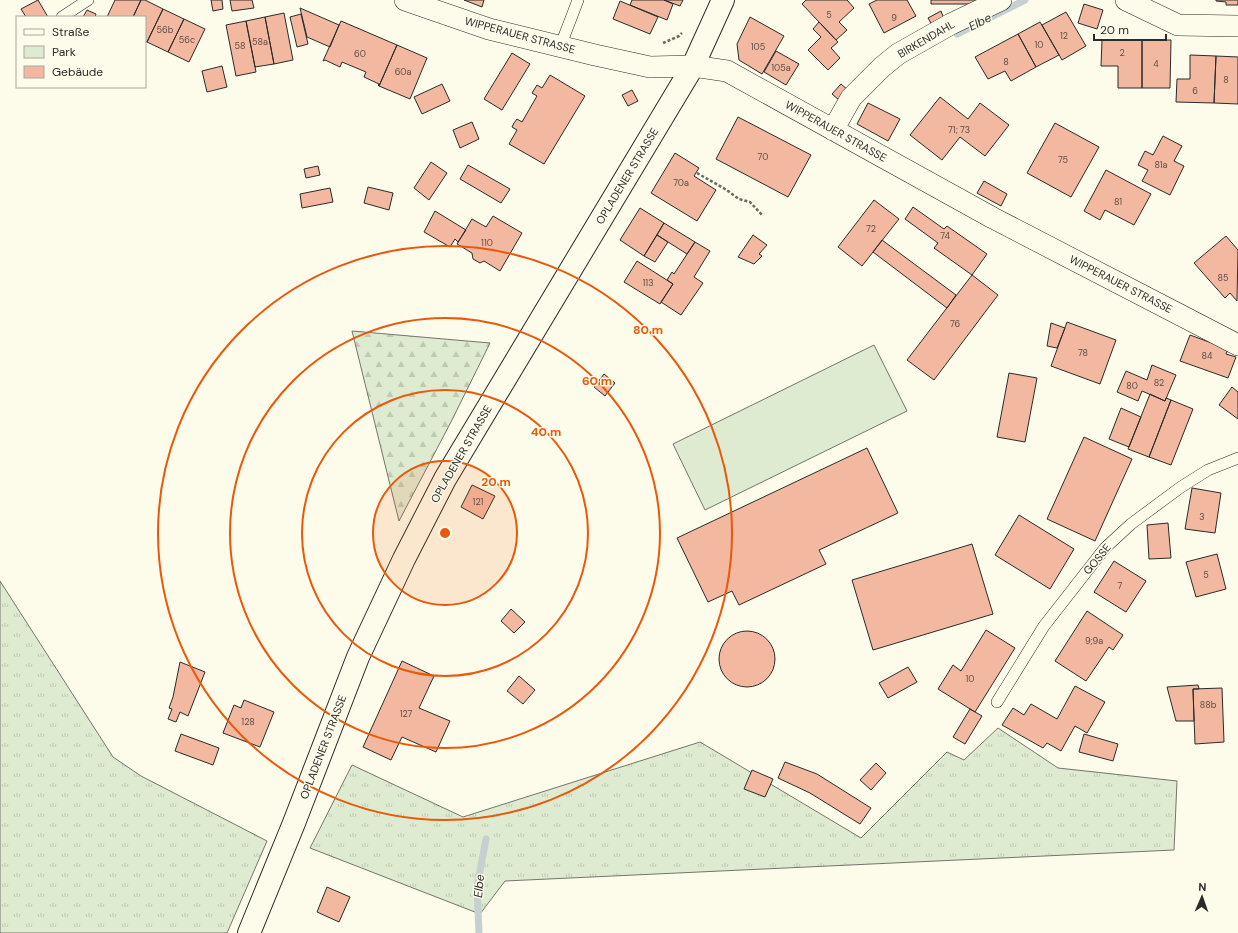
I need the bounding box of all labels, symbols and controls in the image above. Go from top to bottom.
house number: 5 [826,9,832,21]
water label: Elbe [966,9,994,34]
house number: 9 [891,12,897,24]
street label: WIPPERAUER STRASSE [463,14,577,56]
legend [16,16,146,88]
scale bar [1094,16,1166,42]
street label: BIRKENDAHL [895,17,957,61]
text: 20 m [1100,22,1129,38]
text: Straße [52,24,89,40]
house number: 56b [157,24,174,36]
house number: 12 [1060,30,1068,42]
house number: 56c [179,34,195,46]
house number: 58a [252,36,268,48]
house number: 10 [1035,39,1043,51]
house number: 58 [235,40,245,52]
house number: 105 [751,41,765,53]
text: Park [52,44,76,60]
house number: 2 [1119,47,1125,59]
house number: 60 [354,48,366,60]
house number: 8 [1003,56,1009,68]
house number: 4 [1153,58,1159,70]
house number: 105a [771,62,791,74]
text: Gebäude [52,64,103,80]
house number: 60a [395,66,411,78]
house number: 8 [1223,74,1229,86]
house number: 6 [1192,85,1198,97]
street label: WIPPERAUER STRASSE [783,97,889,165]
house number: 71; 73 [948,124,970,136]
street label: OPLADENER STRASSE [593,125,661,227]
house number: 70 [758,151,768,163]
house number: 75 [1058,154,1068,166]
house number: 81a [1155,159,1168,171]
house number: 70a [673,177,689,189]
house number: 81 [1114,196,1122,208]
house number: 72 [866,223,876,235]
house number: 74 [940,230,950,242]
house number: 110 [481,237,493,249]
street label: WIPPERAUER STRASSE [1067,252,1175,316]
house number: 85 [1218,272,1228,284]
house number: 113 [643,277,653,289]
house number: 76 [950,318,960,330]
text: 80 m [633,322,663,338]
house number: 78 [1078,347,1088,359]
house number: 84 [1202,350,1213,362]
text: 60 m [582,373,612,389]
house number: 82 [1154,377,1164,389]
house number: 80 [1126,380,1138,392]
street label: OPLADENER STRASSE [427,403,495,505]
text: 40 m [531,424,561,440]
text: 20 m [481,474,511,490]
house number: 121 [473,496,484,508]
house number: 3 [1199,511,1205,523]
centre of rings [438,526,452,540]
street label: GOSSE [1080,541,1114,577]
house number: 5 [1203,569,1209,581]
house number: 7 [1118,580,1123,592]
house number: 9;9a [1085,635,1103,647]
house number: 10 [966,673,974,685]
street label: OPLADENER STRASSE [297,693,349,801]
house number: 88b [1200,699,1217,711]
house number: 127 [400,708,413,720]
house number: 128 [241,716,255,728]
water label: Elbe [470,873,488,898]
north arrow [1182,877,1222,917]
text: N [1198,880,1207,894]

